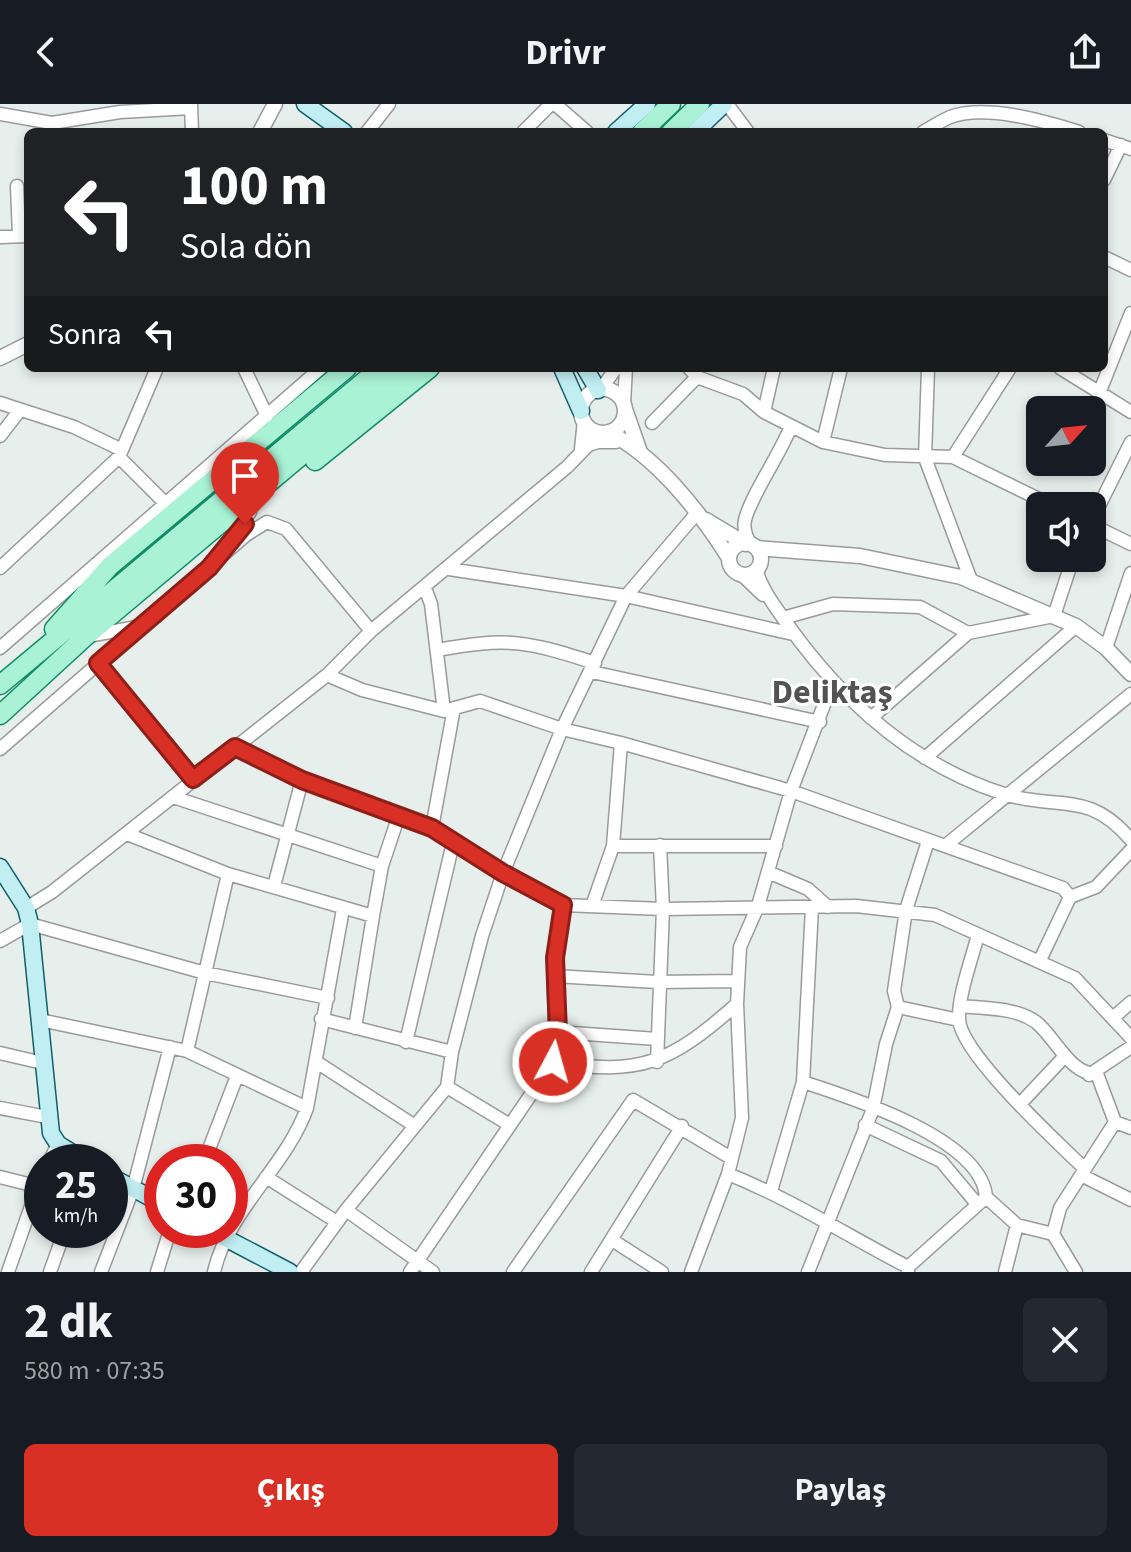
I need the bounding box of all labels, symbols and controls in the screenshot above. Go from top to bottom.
text: Drivr [525,27,606,78]
icon: back [24,30,68,74]
icon: share [1063,30,1107,74]
text: 100 m [180,147,328,226]
icon: left [48,160,152,264]
text: Sola dön [180,221,312,272]
icon: left [138,312,182,356]
text: Sonra [48,313,122,356]
north arrow [1026,396,1106,476]
map controls [1026,396,1106,572]
pin [211,442,279,524]
icon: arrive [223,454,267,498]
button: sound [1026,492,1106,572]
district label: Deliktaş [771,668,893,717]
position arrow [511,1020,595,1104]
speed limit sign: 30 [144,1144,248,1248]
text: 25 [55,1157,97,1214]
text: km/h [54,1202,98,1230]
text: 2 dk [24,1288,113,1356]
button: close [1023,1298,1107,1382]
text: 580 m · 07:35 [24,1352,165,1389]
button: Çıkış [24,1444,558,1536]
button: Paylaş [574,1444,1107,1536]

